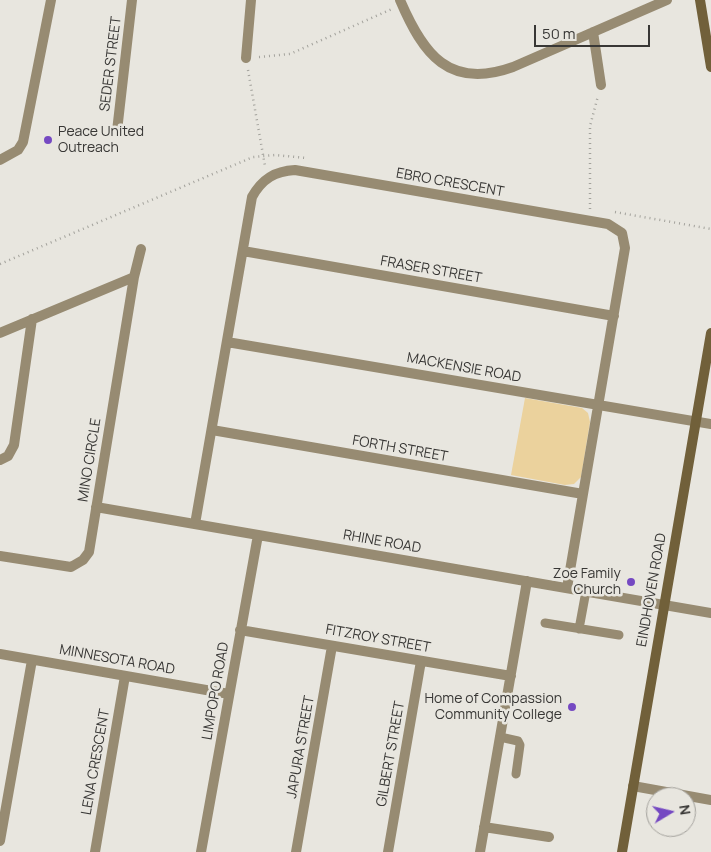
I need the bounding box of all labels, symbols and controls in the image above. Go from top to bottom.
street label: SEDER STREET [97,15,125,113]
scale bar [536,15,652,47]
text: 50 m [542,23,576,44]
place label: Peace United Outreach [58,124,144,156]
marker: Peace United Outreach [42,134,54,146]
street label: EBRO CRESCENT [395,165,505,201]
street label: FRASER STREET [379,253,483,287]
street label: MACKENSIE ROAD [405,350,523,386]
street label: MINO CIRCLE [75,417,105,503]
street label: FORTH STREET [351,432,449,466]
street label: RHINE ROAD [342,527,422,557]
street label: EINDHOVEN ROAD [634,532,670,648]
place label: Zoe Family Church [553,566,621,598]
marker: Zoe Family Church [625,576,637,588]
street label: FITZROY STREET [324,621,432,657]
street label: LIMPOPO ROAD [199,641,233,741]
street label: MINNESOTA ROAD [58,642,176,678]
place label: Home of Compassion Community College [424,691,562,724]
street label: JAPURA STREET [284,694,318,800]
street label: GILBERT STREET [373,700,409,808]
marker: Home of Compassion Community College [566,701,578,713]
street label: LENA CRESCENT [78,708,114,816]
north arrow [646,787,696,837]
text: N [675,803,695,816]

